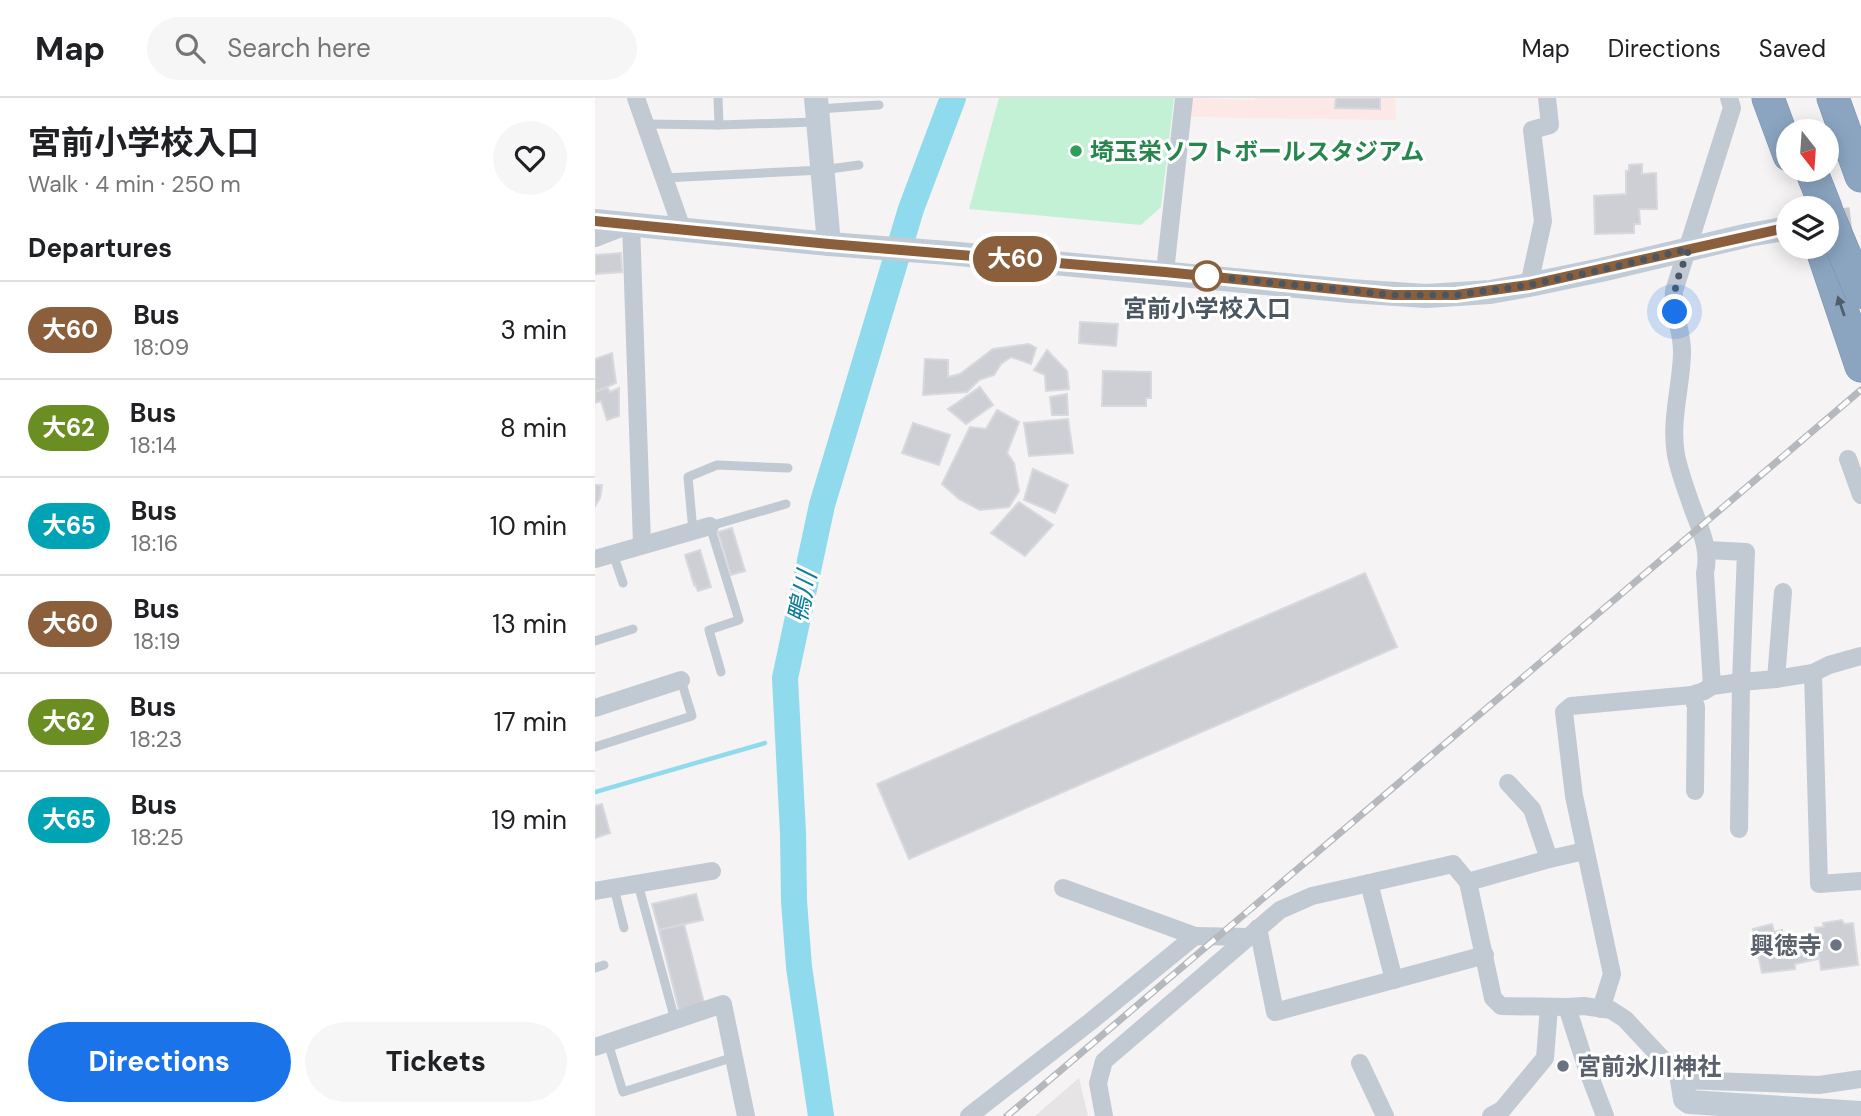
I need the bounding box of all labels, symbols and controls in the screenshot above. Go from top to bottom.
search box [147,17,637,80]
text: Map [35,27,105,70]
icon: search [171,29,209,67]
text: Search here [227,31,371,65]
text: Map [1522,33,1570,64]
text: Directions [1608,33,1721,64]
text: Saved [1759,33,1826,64]
north arrow [1776,119,1839,182]
map controls [1776,119,1839,259]
text: 宮前小学校入口 [28,121,259,164]
button: heart [493,121,567,195]
place label: 埼玉栄ソフトボールスタジアム [1090,136,1424,167]
marker: 埼玉栄ソフトボールスタジアム [1068,143,1084,159]
text: Walk · 4 min · 250 m [28,169,241,199]
button: layers [1776,196,1839,259]
text: Departures [28,231,172,265]
line badge: 大60 [975,236,1055,282]
text: 大60 [987,243,1043,274]
marker: 宮前小学校入口 [1192,261,1222,291]
place label: 宮前小学校入口 [1123,293,1291,324]
your location [1657,294,1692,329]
one-way arrow [1835,296,1846,317]
text: Bus [133,298,180,332]
text: 3 min [500,313,567,347]
text: 大60 [42,314,98,345]
text: 18:09 [133,332,189,362]
text: Bus [130,396,176,430]
text: 8 min [500,411,567,445]
text: 大62 [42,412,95,443]
text: 18:14 [130,430,177,460]
text: Bus [131,494,177,528]
text: 10 min [490,509,567,543]
text: 大65 [42,510,96,541]
text: 18:16 [131,528,178,558]
water label: 鴨川 [780,565,825,626]
text: Bus [133,592,180,626]
text: 13 min [492,607,567,641]
text: 大60 [42,608,98,639]
text: 18:19 [133,626,181,656]
text: Bus [130,690,176,724]
text: 17 min [494,705,567,739]
text: 大62 [42,706,95,737]
text: 18:23 [130,724,182,754]
text: Bus [131,788,177,822]
text: 19 min [491,803,567,837]
text: 大65 [42,804,96,835]
text: 18:25 [131,822,184,852]
place label: 興徳寺 [1750,930,1822,961]
marker: 興徳寺 [1828,937,1844,953]
button: Directions [28,1022,291,1102]
button: Tickets [305,1022,567,1102]
place label: 宮前氷川神社 [1577,1051,1721,1082]
marker: 宮前氷川神社 [1555,1058,1571,1074]

